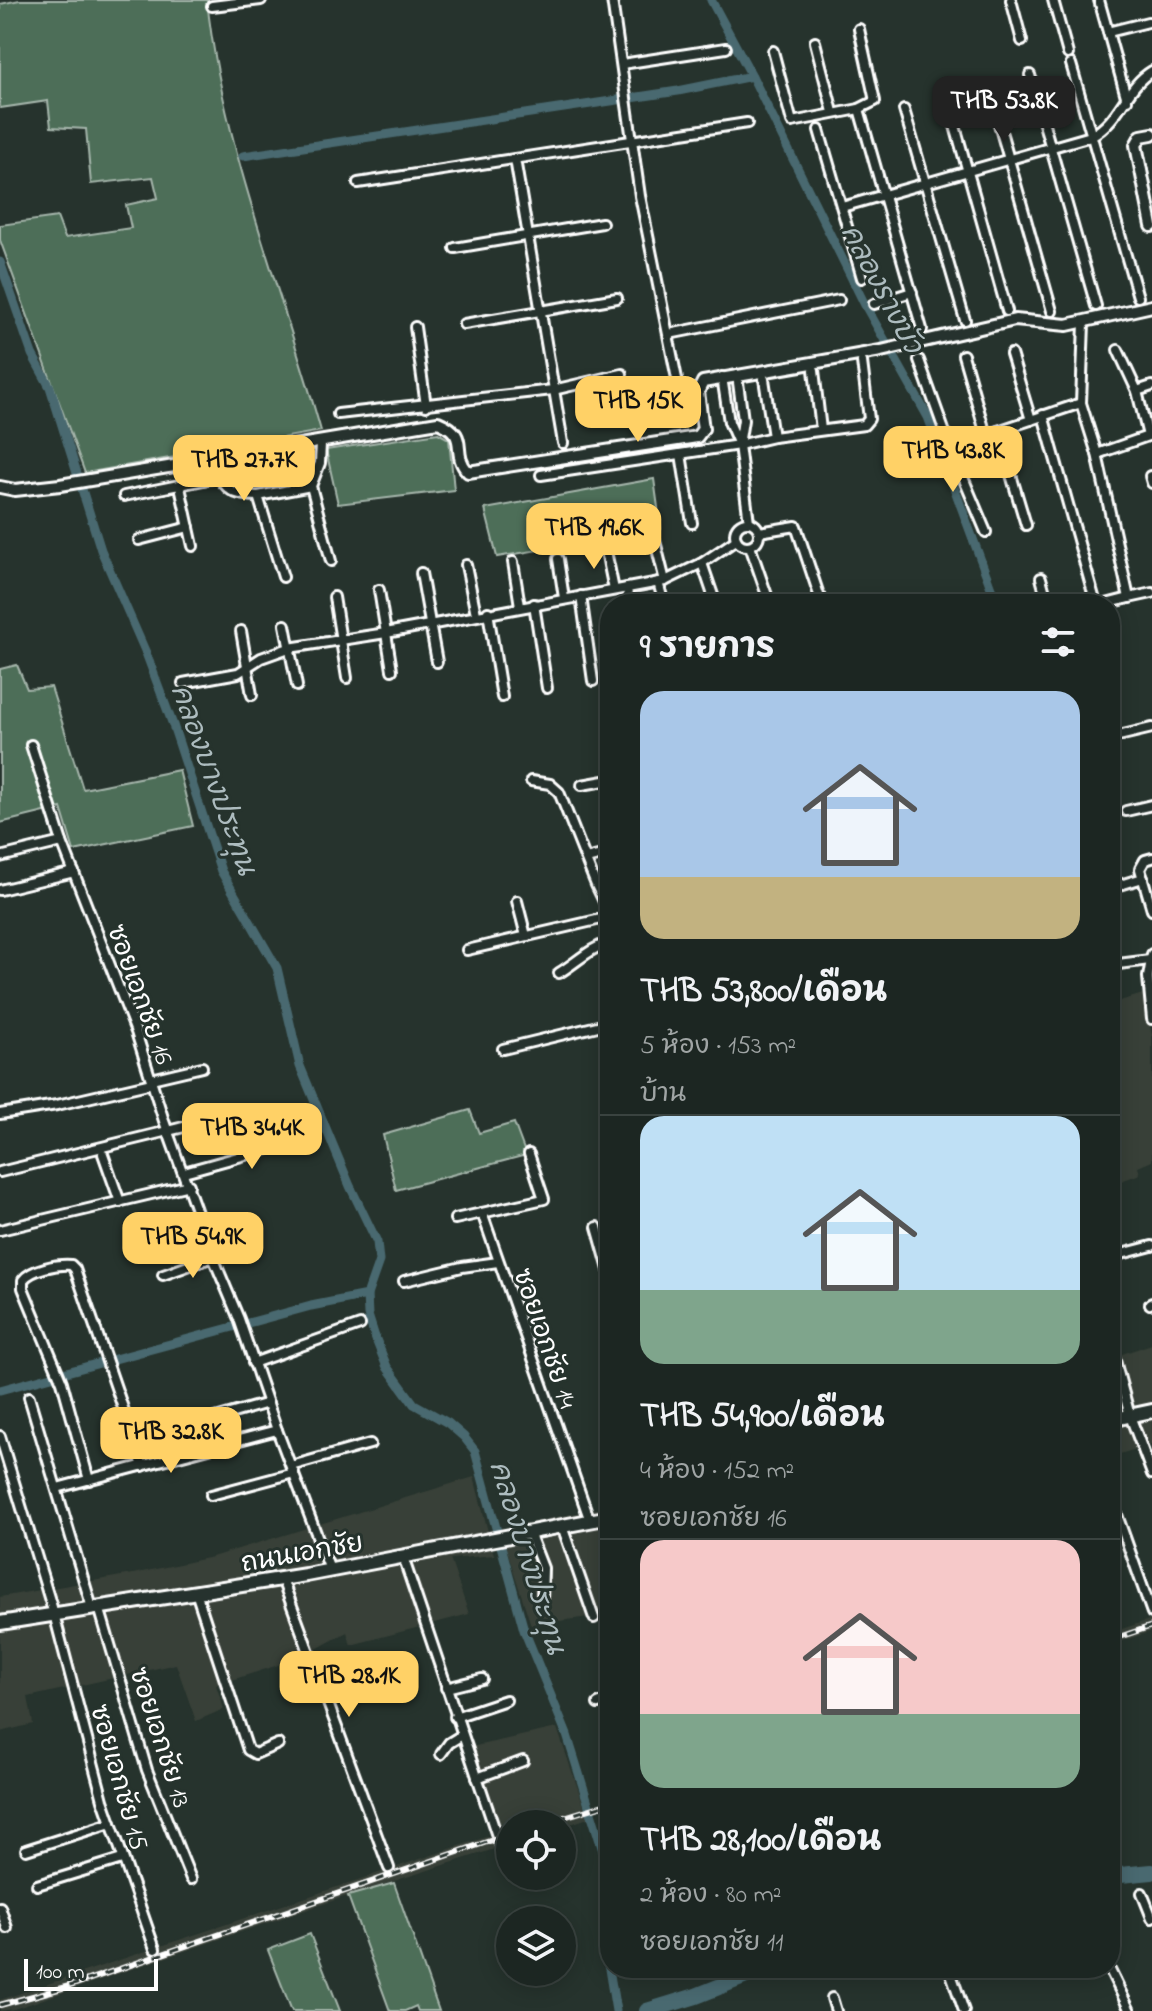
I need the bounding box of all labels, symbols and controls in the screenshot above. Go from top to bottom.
pin: THB 53.8K [912,76,1096,144]
text: THB 53.8K [950,83,1058,121]
water label: คลองรางบัว [829,218,932,364]
pin: THB 15K [564,376,712,444]
text: THB 15K [593,383,683,421]
pin: THB 43.8K [861,426,1045,494]
text: THB 43.8K [901,433,1005,471]
pin: THB 27.7K [152,435,336,503]
text: THB 27.7K [191,442,297,480]
pin: THB 19.6K [502,503,686,571]
text: THB 19.6K [544,510,644,548]
icon: filters [1036,620,1080,664]
text: 9 รายการ [640,624,775,674]
water label: คลองบางประทุน [158,679,266,882]
icon: home [788,743,932,887]
street label: ซอยเอกชัย 16 [95,920,181,1070]
text: THB 53,800/เดือน [640,968,887,1018]
text: 5 ห้อง · 153 m² [640,1028,796,1066]
text: บ้าน [640,1076,686,1114]
pin: THB 34.4K [160,1103,344,1171]
text: THB 34.4K [200,1110,304,1148]
icon: home [788,1168,932,1312]
pin: THB 54.9K [101,1212,285,1280]
text: THB 54.9K [140,1219,246,1257]
street label: ซอยเอกชัย 14 [501,1264,585,1414]
text: THB 54,900/เดือน [640,1393,885,1443]
pin: THB 32.8K [79,1407,263,1475]
text: THB 32.8K [118,1414,224,1452]
text: 4 ห้อง · 152 m² [640,1453,794,1491]
water label: คลองบางประทุน [477,1456,575,1661]
text: ซอยเอกชัย 16 [640,1501,787,1539]
street label: ถนนเอกชัย [238,1526,367,1584]
icon: home [788,1592,932,1736]
pin: THB 28.1K [257,1651,441,1719]
text: THB 28.1K [298,1658,400,1696]
street label: ซอยเอกชัย 13 [118,1663,199,1813]
street label: ซอยเอกชัย 15 [78,1700,156,1855]
map controls [496,1810,576,1986]
button: locate [496,1810,576,1890]
text: THB 28,100/เดือน [640,1817,881,1867]
text: 2 ห้อง · 80 m² [640,1877,781,1915]
button: layers [496,1906,576,1986]
text: ซอยเอกชัย 11 [640,1925,783,1963]
scale bar [24,1955,158,1991]
text: 100 m [36,1957,85,1989]

